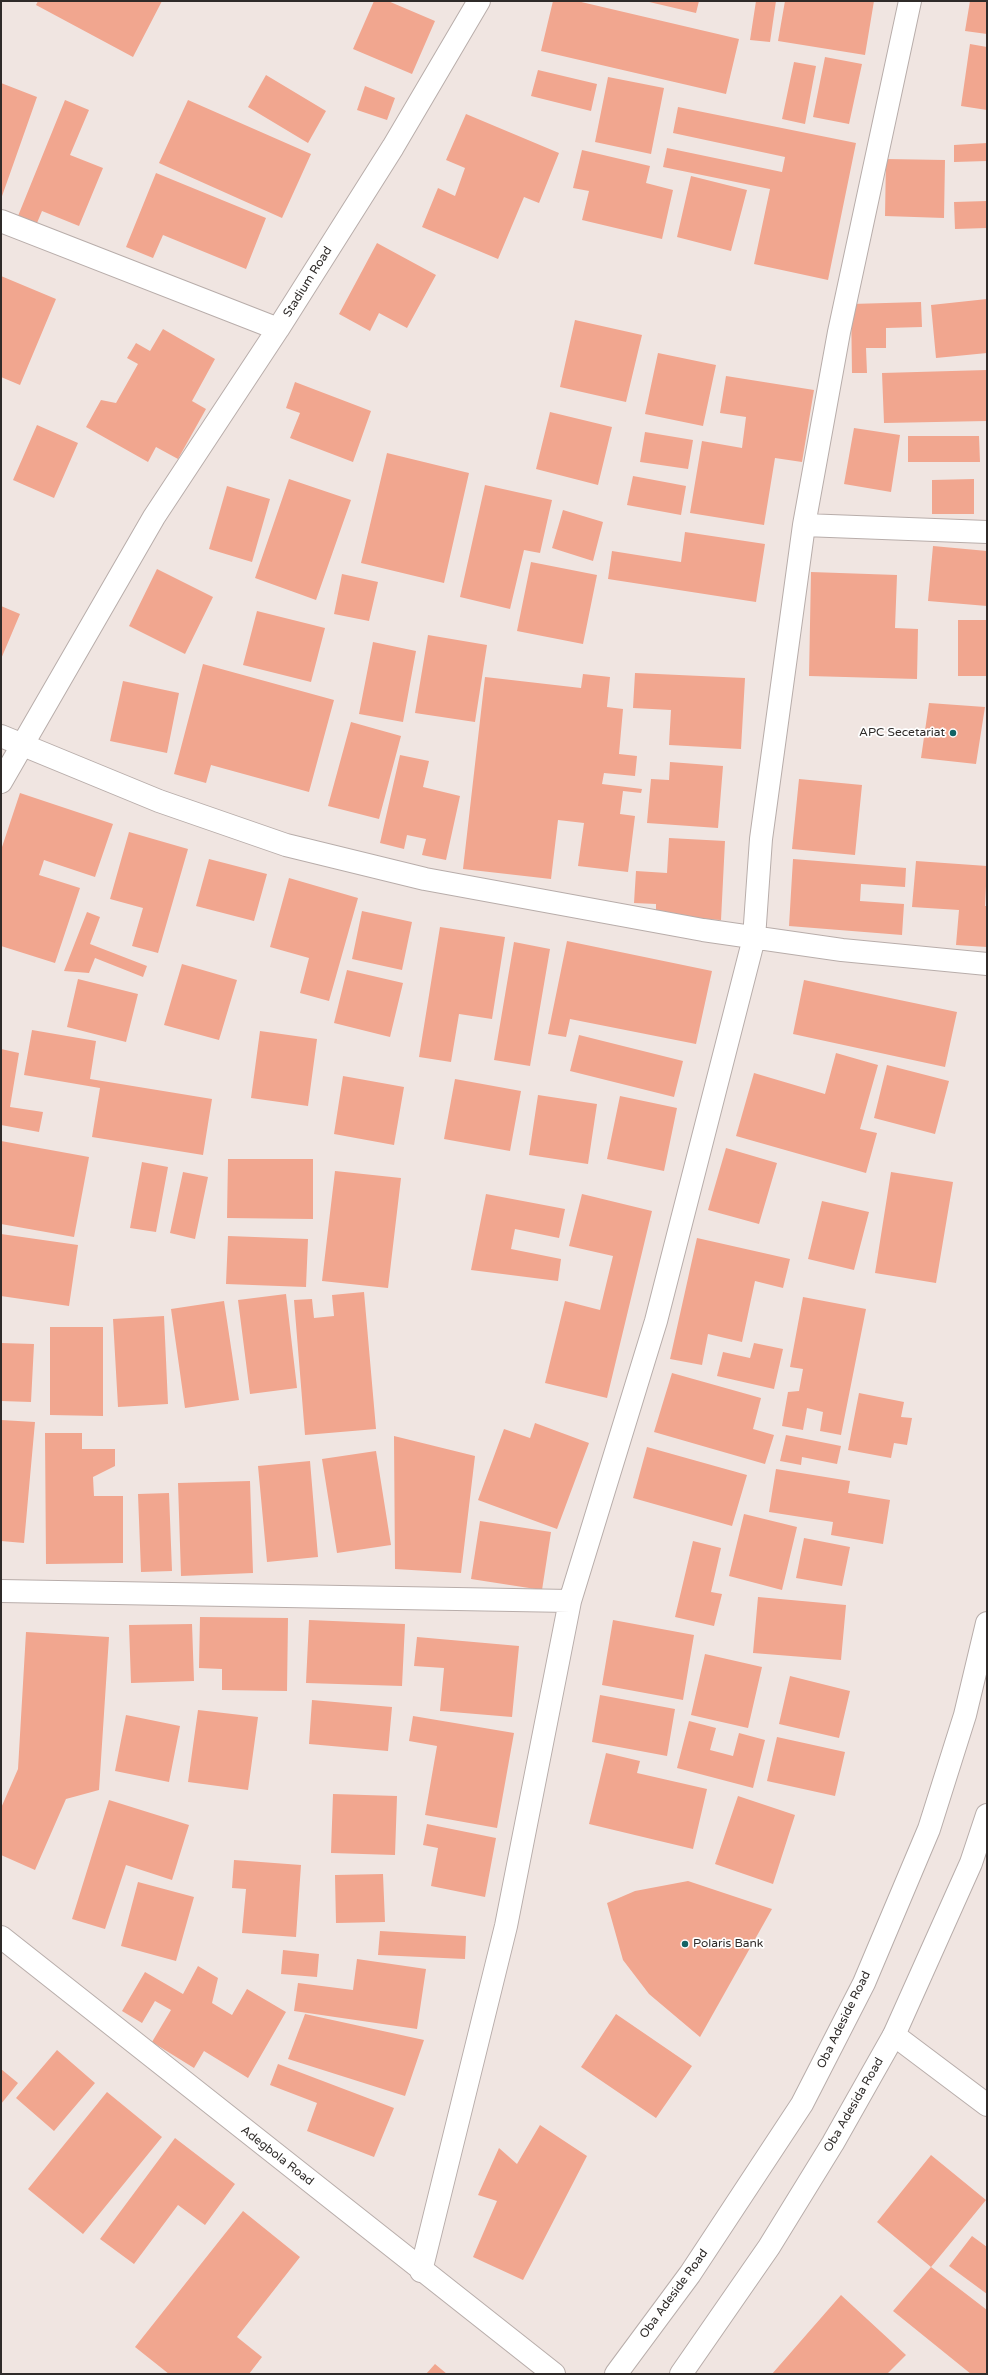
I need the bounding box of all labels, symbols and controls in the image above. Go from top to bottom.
street label: Stadium Road [281,244,335,320]
place label: APC Secetariat [859,726,945,740]
marker: APC Secetariat [948,728,958,738]
place label: Polaris Bank [693,1937,763,1951]
marker: Polaris Bank [680,1939,690,1949]
street label: Oba Adeside Road [814,1969,874,2071]
street label: Oba Adesida Road [821,2055,887,2155]
street label: Adegbola Road [238,2123,316,2189]
street label: Oba Adeside Road [637,2247,711,2341]

